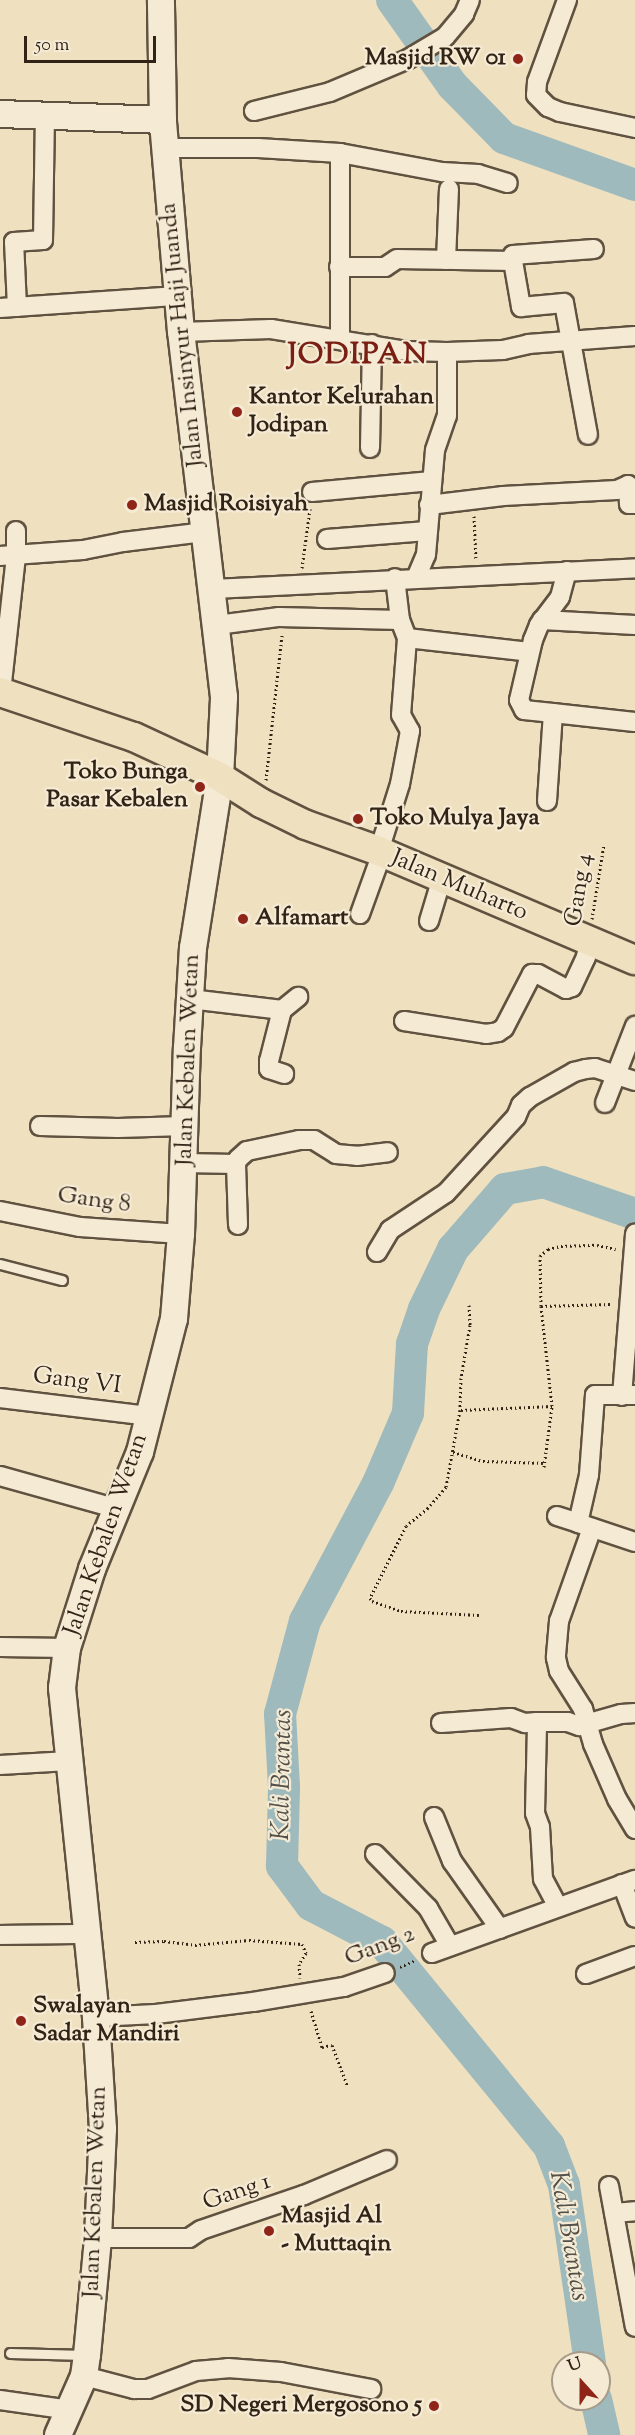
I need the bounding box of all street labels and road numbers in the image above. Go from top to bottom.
street label: Jalan Insinyur Haji Juanda [155,201,211,469]
street label: Jalan Muharto [386,844,532,928]
street label: Gang 4 [560,851,600,929]
street label: Jalan Kebalen Wetan [171,953,207,1167]
street label: Gang 8 [56,1182,132,1220]
street label: Gang VI [31,1362,123,1402]
street label: Jalan Kebalen Wetan [59,1430,155,1640]
street label: Gang 2 [341,1921,419,1973]
street label: Jalan Kebalen Wetan [78,2085,114,2299]
street label: Gang 1 [199,2168,275,2218]

